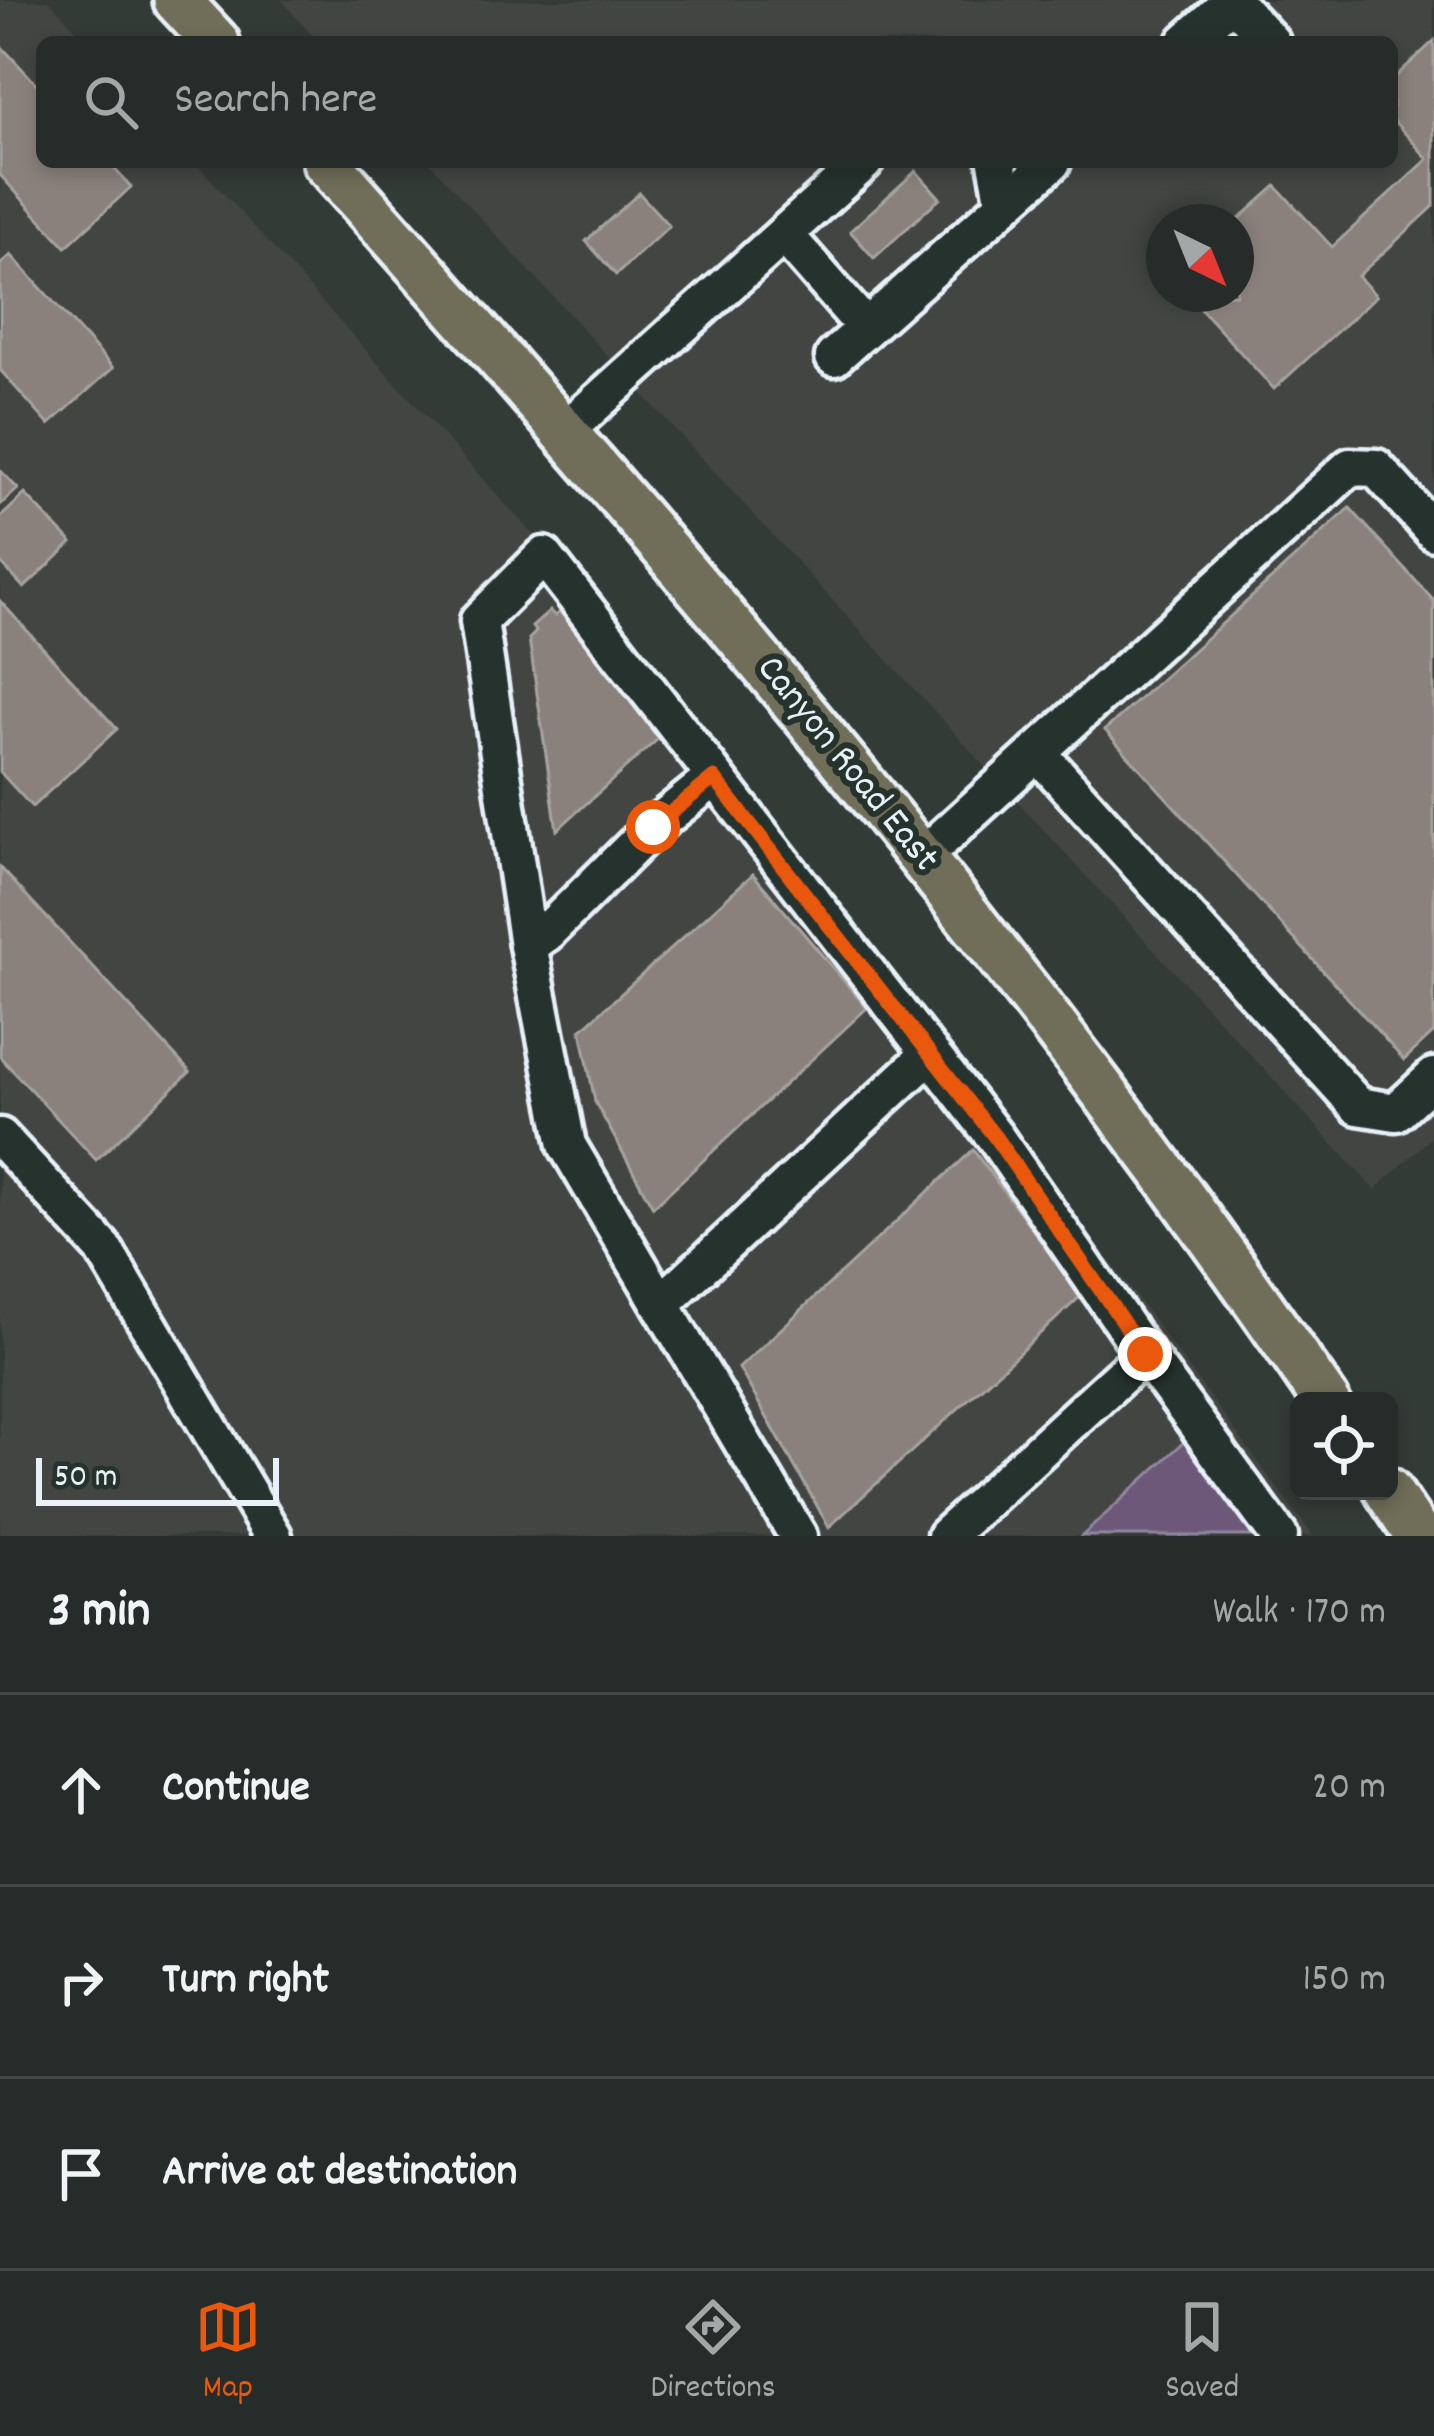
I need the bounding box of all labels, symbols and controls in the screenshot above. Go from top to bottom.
search box [36,36,1398,168]
icon: search [78,69,144,135]
text: Search here [174,70,377,134]
north arrow [1146,204,1254,312]
street label: Canyon Road East [741,645,951,885]
route start [626,800,680,854]
route end [1118,1327,1172,1381]
map controls [1290,1392,1398,1500]
button: locate [1290,1392,1398,1500]
scale bar [36,1452,279,1505]
text: 50 m [54,1455,118,1502]
text: 3 min [48,1578,150,1650]
text: Walk · 170 m [1213,1587,1386,1642]
icon: ahead [48,1757,114,1823]
text: Continue [162,1758,310,1822]
text: 20 m [1312,1762,1386,1817]
icon: right [48,1949,114,2015]
text: Turn right [162,1950,329,2014]
text: 150 m [1302,1954,1386,2009]
icon: arrive [48,2141,114,2207]
text: Arrive at destination [162,2142,517,2206]
tab: Map [195,2294,261,2413]
tab: Directions [651,2294,776,2413]
tab: Saved [1165,2294,1239,2413]

